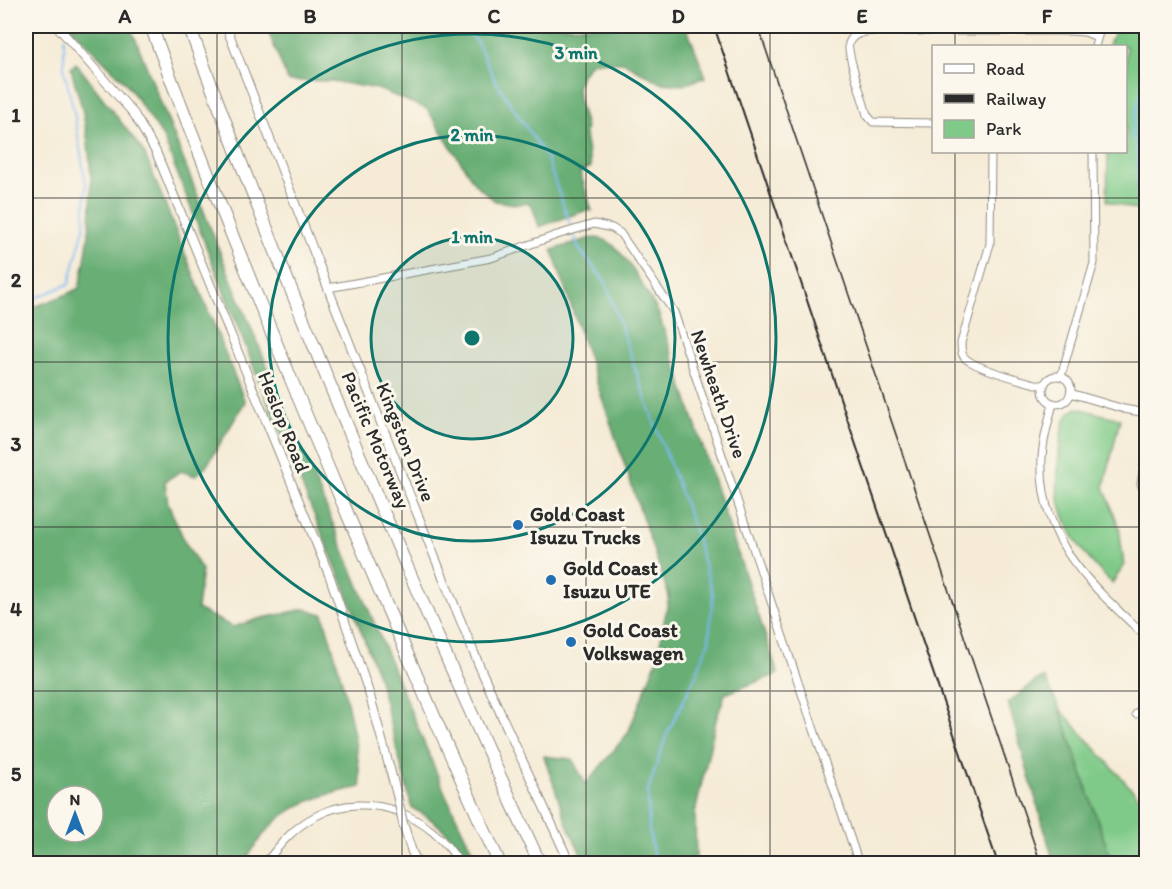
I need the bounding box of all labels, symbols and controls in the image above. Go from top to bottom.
text: A [118,4,132,28]
text: B [304,4,317,28]
text: C [488,4,501,28]
text: D [671,4,685,28]
text: E [856,4,868,28]
text: F [1042,4,1053,28]
text: 3 min [554,42,598,64]
legend [932,45,1127,153]
text: Road [986,58,1025,80]
text: Railway [986,88,1047,110]
text: 1 [11,103,21,127]
text: Park [986,118,1021,140]
text: 2 min [451,124,494,146]
text: 1 min [451,226,493,248]
text: 2 [11,268,22,292]
street label: Newheath Drive [686,327,752,461]
centre of rings [462,328,482,348]
street label: Heslop Road [253,368,315,476]
street label: Pacific Motorway [336,368,416,513]
street label: Kingston Drive [371,379,441,505]
text: 3 [11,432,22,456]
place label: Gold Coast Isuzu Trucks [530,502,641,549]
marker: Gold Coast Isuzu Trucks [511,518,525,532]
place label: Gold Coast Isuzu UTE [563,556,658,603]
marker: Gold Coast Isuzu UTE [544,573,558,587]
text: 4 [10,597,22,621]
place label: Gold Coast Volkswagen [583,618,684,666]
marker: Gold Coast Volkswagen [564,635,578,649]
text: 5 [11,762,22,786]
north arrow [45,784,105,844]
text: N [70,790,80,809]

